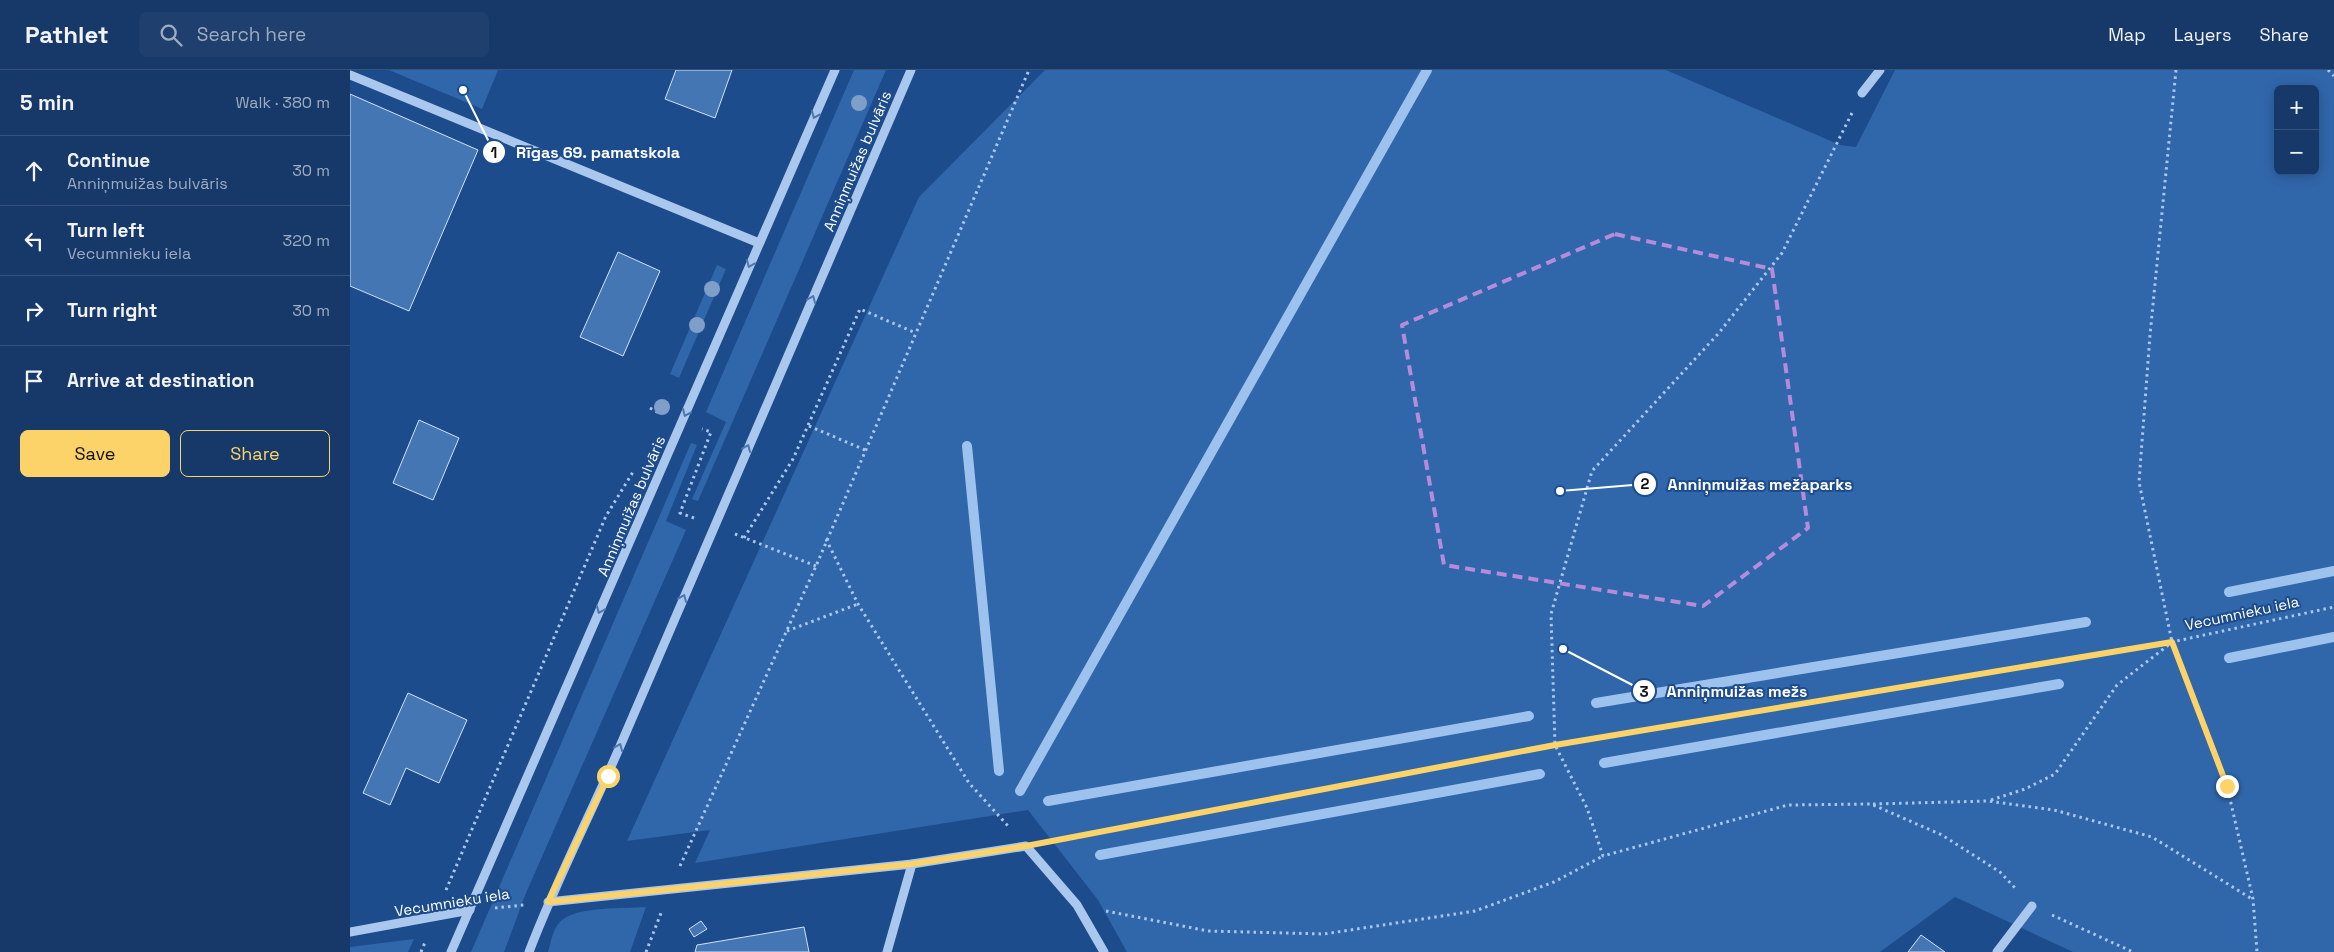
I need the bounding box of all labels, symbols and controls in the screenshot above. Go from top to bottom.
search box [139,12,489,57]
text: Pathlet [25,19,109,50]
icon: search [157,21,185,49]
text: Search here [197,22,306,47]
text: Map [2108,23,2146,46]
text: Layers [2174,23,2231,46]
text: Share [2259,23,2309,46]
map controls [2274,85,2319,175]
button: + [2274,85,2319,130]
street label: Anniņmuižas bulvāris [819,88,895,234]
text: 5 min [20,89,74,116]
text: Walk · 380 m [235,92,330,113]
one-way arrow [811,110,822,119]
button: − [2274,130,2319,175]
callout: Rīgas 69. pamatskola [481,137,690,168]
text: Rīgas 69. pamatskola [516,142,680,163]
text: 1 [491,143,497,162]
text: Continue [67,148,150,173]
icon: ahead [20,157,48,185]
text: 30 m [292,160,330,181]
text: Anniņmuižas bulvāris [67,173,228,194]
text: Turn left [67,218,145,243]
icon: left [20,227,48,255]
text: 320 m [283,230,330,251]
text: Vecumnieku iela [67,243,191,264]
one-way arrow [746,259,757,268]
one-way arrow [805,295,816,304]
icon: right [20,297,48,325]
text: Turn right [67,298,157,323]
text: 30 m [292,300,330,321]
icon: arrive [20,367,48,395]
text: Arrive at destination [67,368,255,393]
one-way arrow [681,408,692,417]
button: Save [20,430,170,477]
button: Share [180,430,330,477]
street label: Anniņmuižas bulvāris [593,433,669,579]
one-way arrow [740,444,751,453]
callout: Anniņmuižas mežaparks [1633,469,1862,500]
text: 2 [1641,474,1650,493]
text: Anniņmuižas mežaparks [1668,474,1852,495]
street label: Vecumnieku iela [2183,592,2301,634]
one-way arrow [676,594,687,603]
one-way arrow [596,605,607,614]
callout: Anniņmuižas mežs [1632,676,1818,707]
text: Anniņmuižas mežs [1667,681,1807,702]
text: 3 [1639,682,1649,701]
one-way arrow [613,743,624,752]
route start [597,765,620,788]
route end [2216,775,2239,798]
street label: Vecumnieku iela [393,883,511,920]

